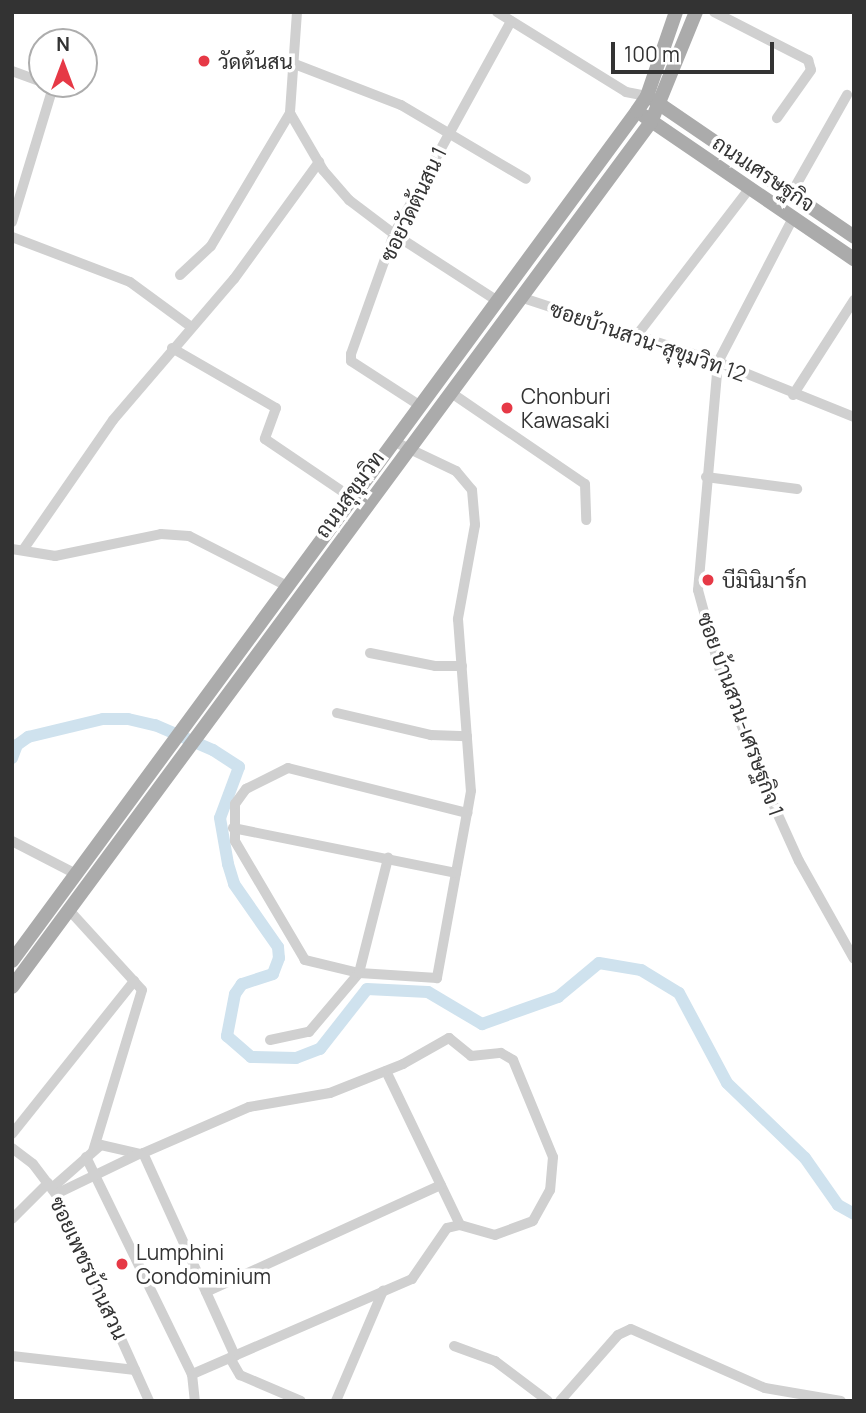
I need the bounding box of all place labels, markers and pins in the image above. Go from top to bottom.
place label: วัดต้นสน [218,48,293,74]
marker: วัดต้นสน [196,53,212,69]
place label: Chonburi Kawasaki [521,383,611,433]
marker: Chonburi Kawasaki [499,400,515,416]
place label: บีมินิมาร์ก [722,567,807,593]
marker: บีมินิมาร์ก [700,572,716,588]
place label: Lumphini Condominium [136,1239,271,1289]
marker: Lumphini Condominium [114,1256,130,1272]

